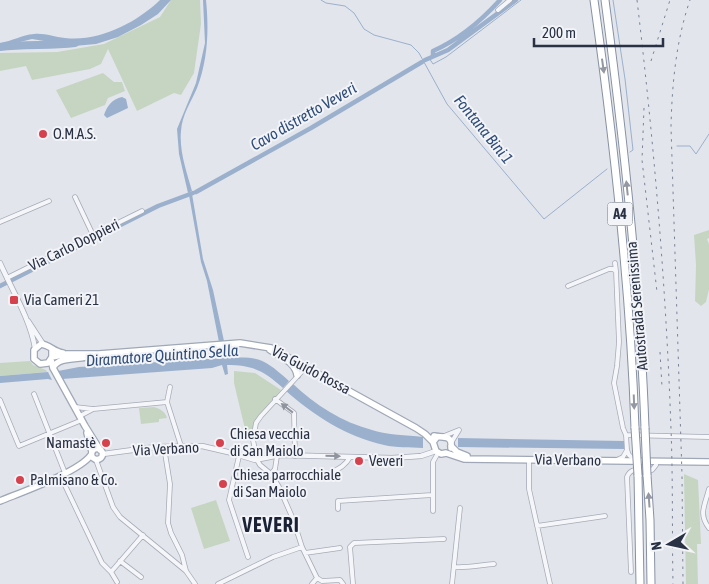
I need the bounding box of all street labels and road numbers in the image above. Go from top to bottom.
road number: A4 [608,202,632,225]
street label: Via Carlo Doppieri [26,215,122,274]
street label: Autostrada Serenissima [622,241,651,371]
street label: Via Guido Rossa [269,342,354,397]
street label: Via Verbano [132,438,200,459]
street label: Via Verbano [535,450,601,469]

